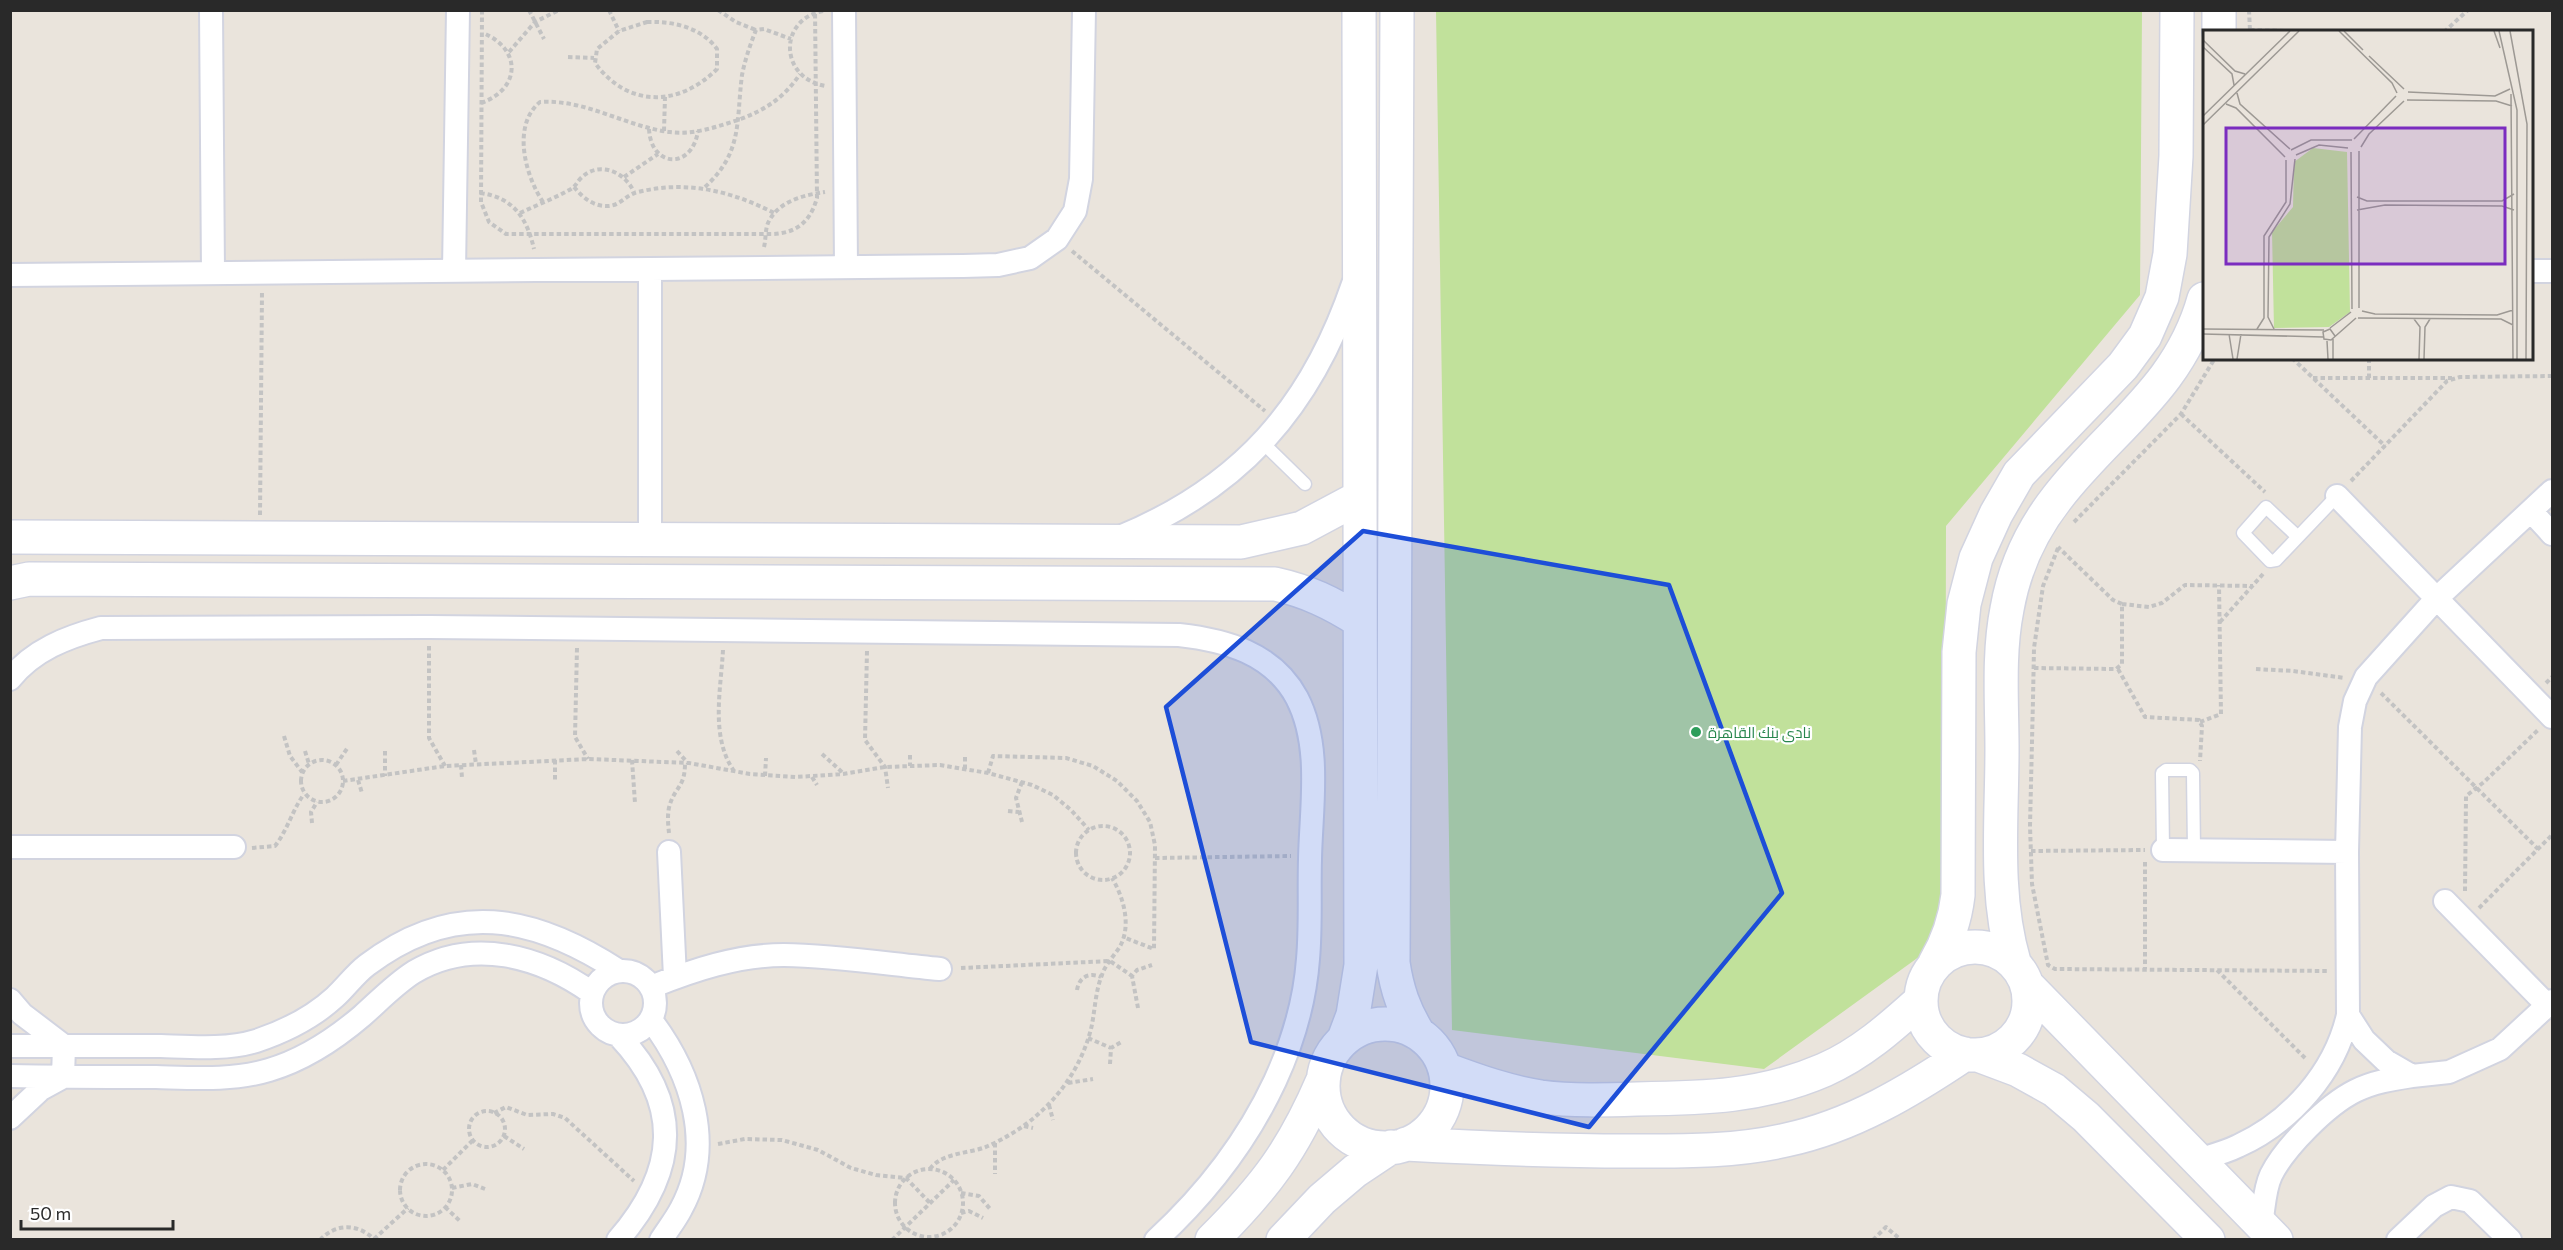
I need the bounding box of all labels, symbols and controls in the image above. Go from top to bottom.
inset map [2203,30,2533,360]
place label: نادى بنك القاهرة [1708,723,1811,743]
marker: نادى بنك القاهرة [1689,725,1703,739]
scale bar [21,1193,172,1231]
text: 50 m [30,1202,71,1224]

